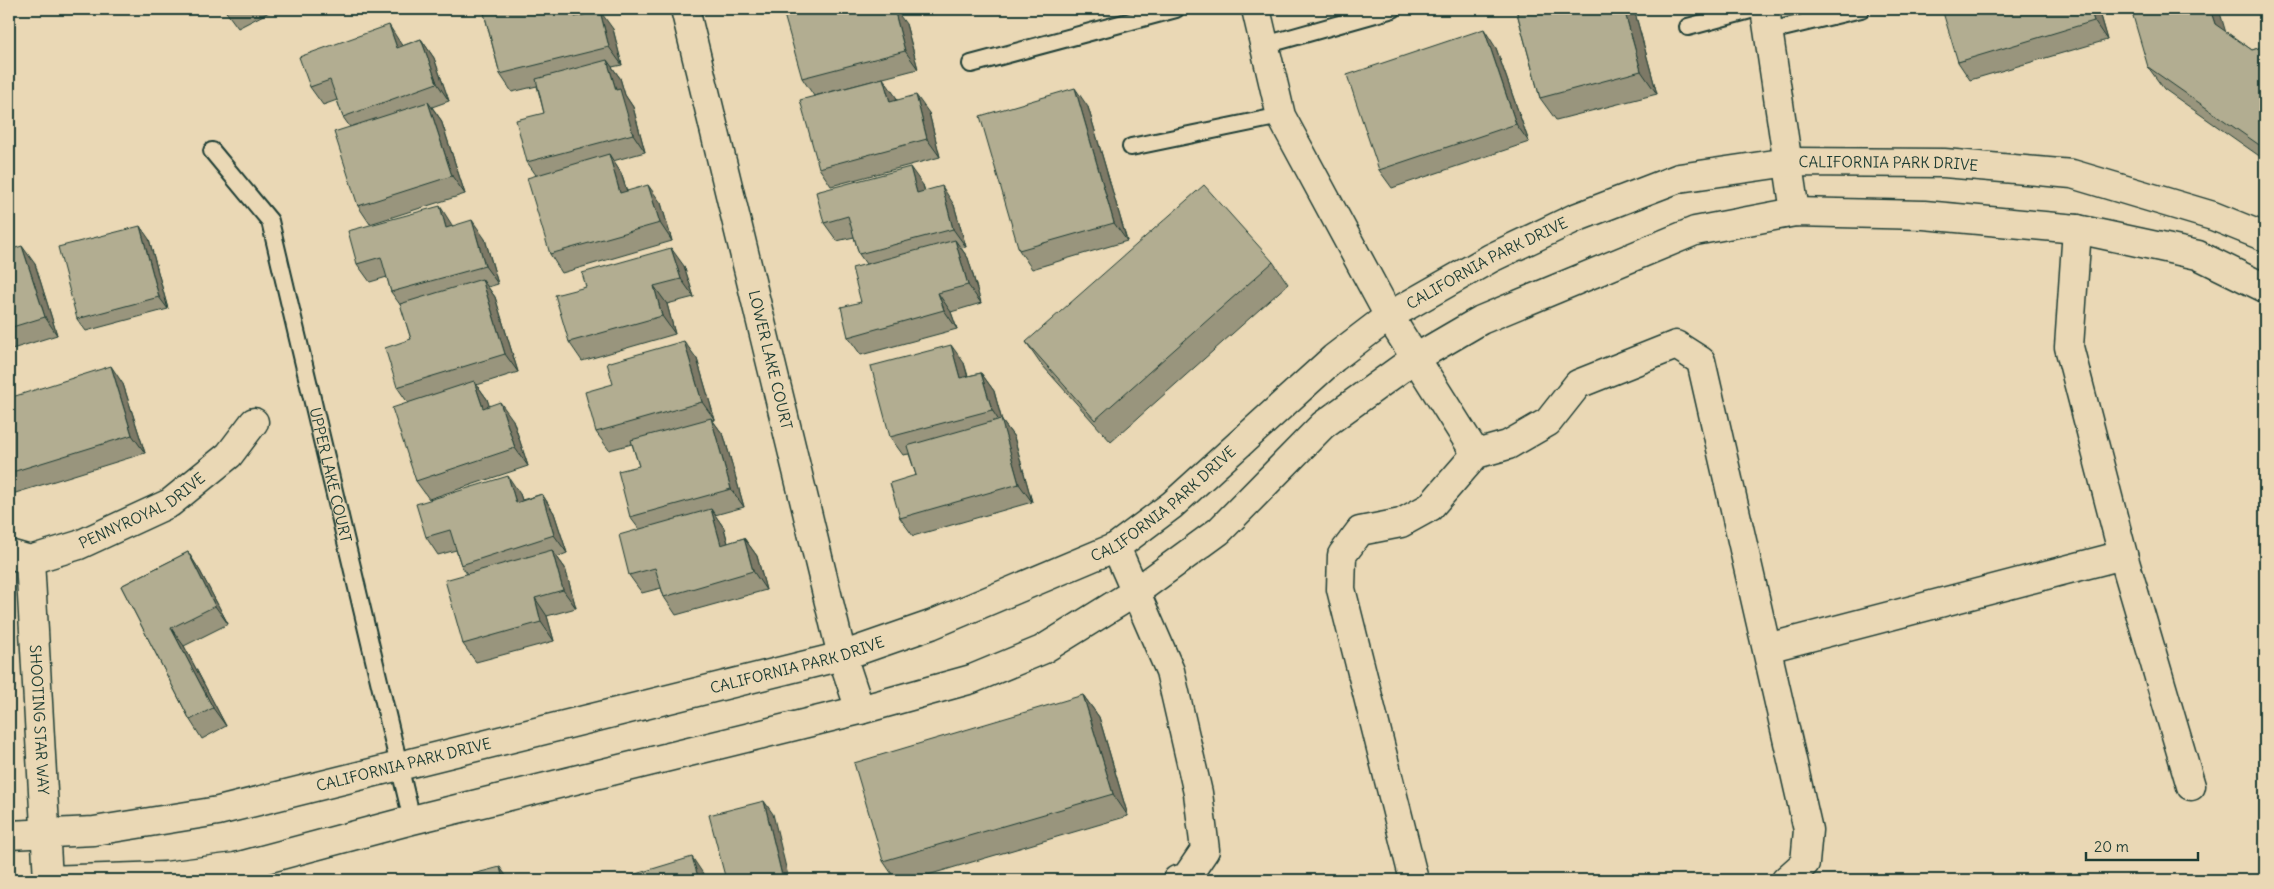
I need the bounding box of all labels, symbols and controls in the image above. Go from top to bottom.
street label: CALIFORNIA PARK DRIVE [1799,152,1979,175]
street label: CALIFORNIA PARK DRIVE [1403,213,1571,313]
street label: LOWER LAKE COURT [745,288,797,431]
street label: UPPER LAKE COURT [306,406,356,544]
street label: CALIFORNIA PARK DRIVE [1088,442,1240,566]
street label: PENNYROYAL DRIVE [76,468,209,553]
street label: CALIFORNIA PARK DRIVE [708,632,887,697]
street label: SHOOTING STAR WAY [26,644,53,796]
street label: CALIFORNIA PARK DRIVE [314,733,493,795]
scale bar [2086,829,2199,861]
text: 20 m [2094,837,2129,856]

